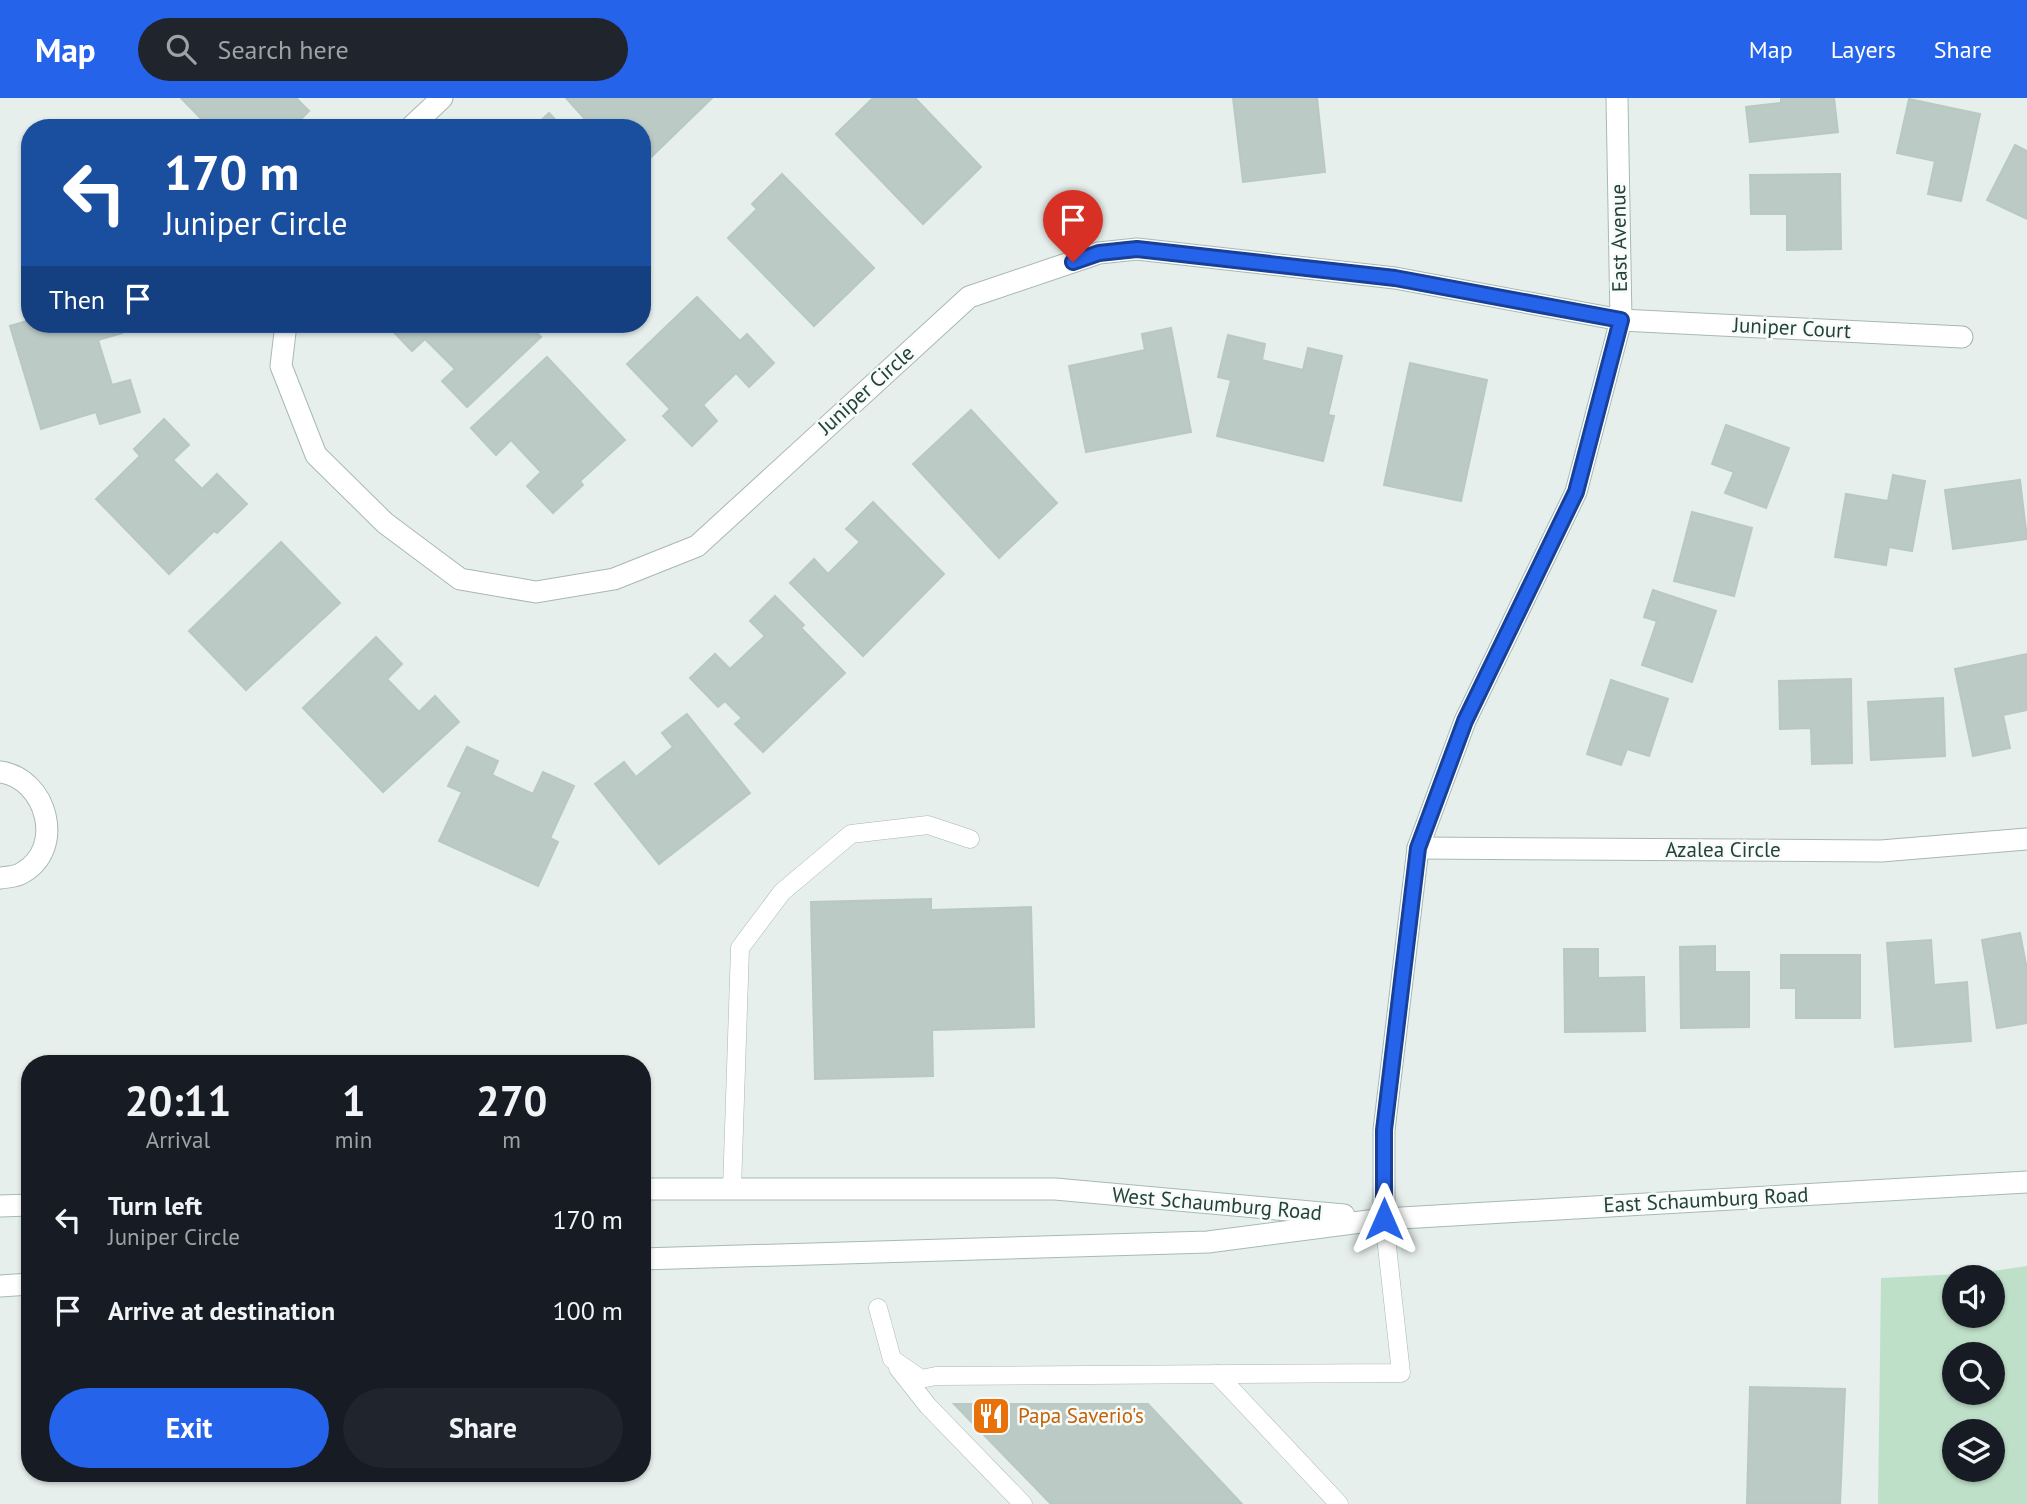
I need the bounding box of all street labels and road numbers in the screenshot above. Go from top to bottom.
street label: East Avenue [1604,184,1633,292]
street label: Juniper Court [1731,311,1852,344]
street label: Juniper Circle [811,339,919,441]
street label: Azalea Circle [1665,836,1781,863]
street label: West Schaumburg Road [1111,1181,1323,1226]
street label: East Schaumburg Road [1603,1181,1809,1218]

